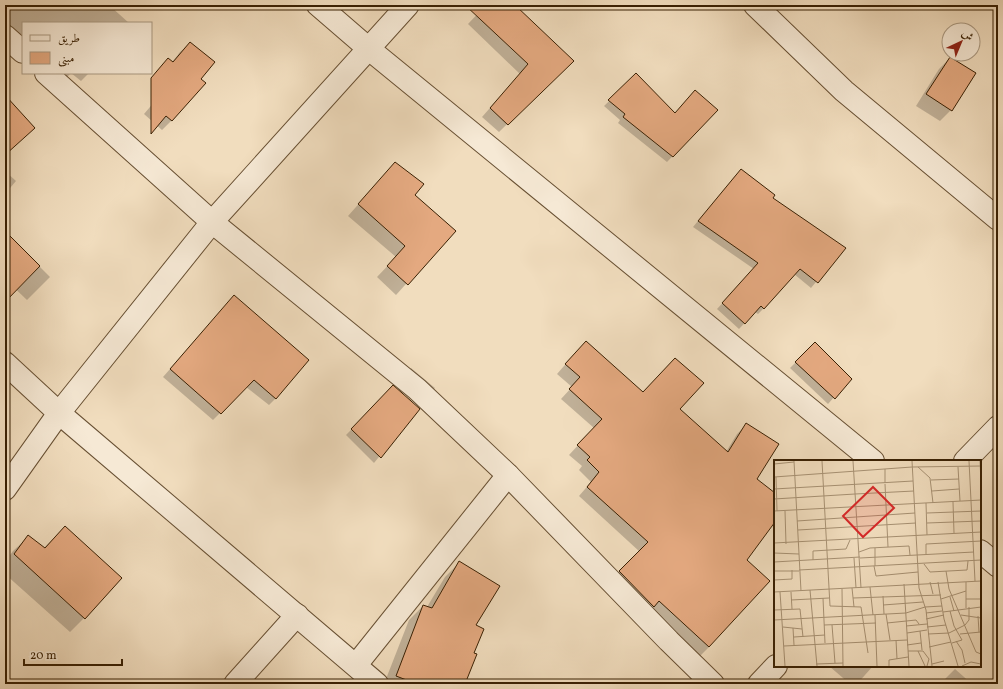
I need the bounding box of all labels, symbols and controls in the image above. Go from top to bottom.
legend [22,22,152,74]
north arrow [941,22,981,62]
text: ش [958,27,976,45]
text: طريق [58,31,80,47]
text: مبنى [58,51,74,67]
inset map [774,460,981,667]
scale bar [24,641,122,667]
text: 20 m [30,648,57,664]

